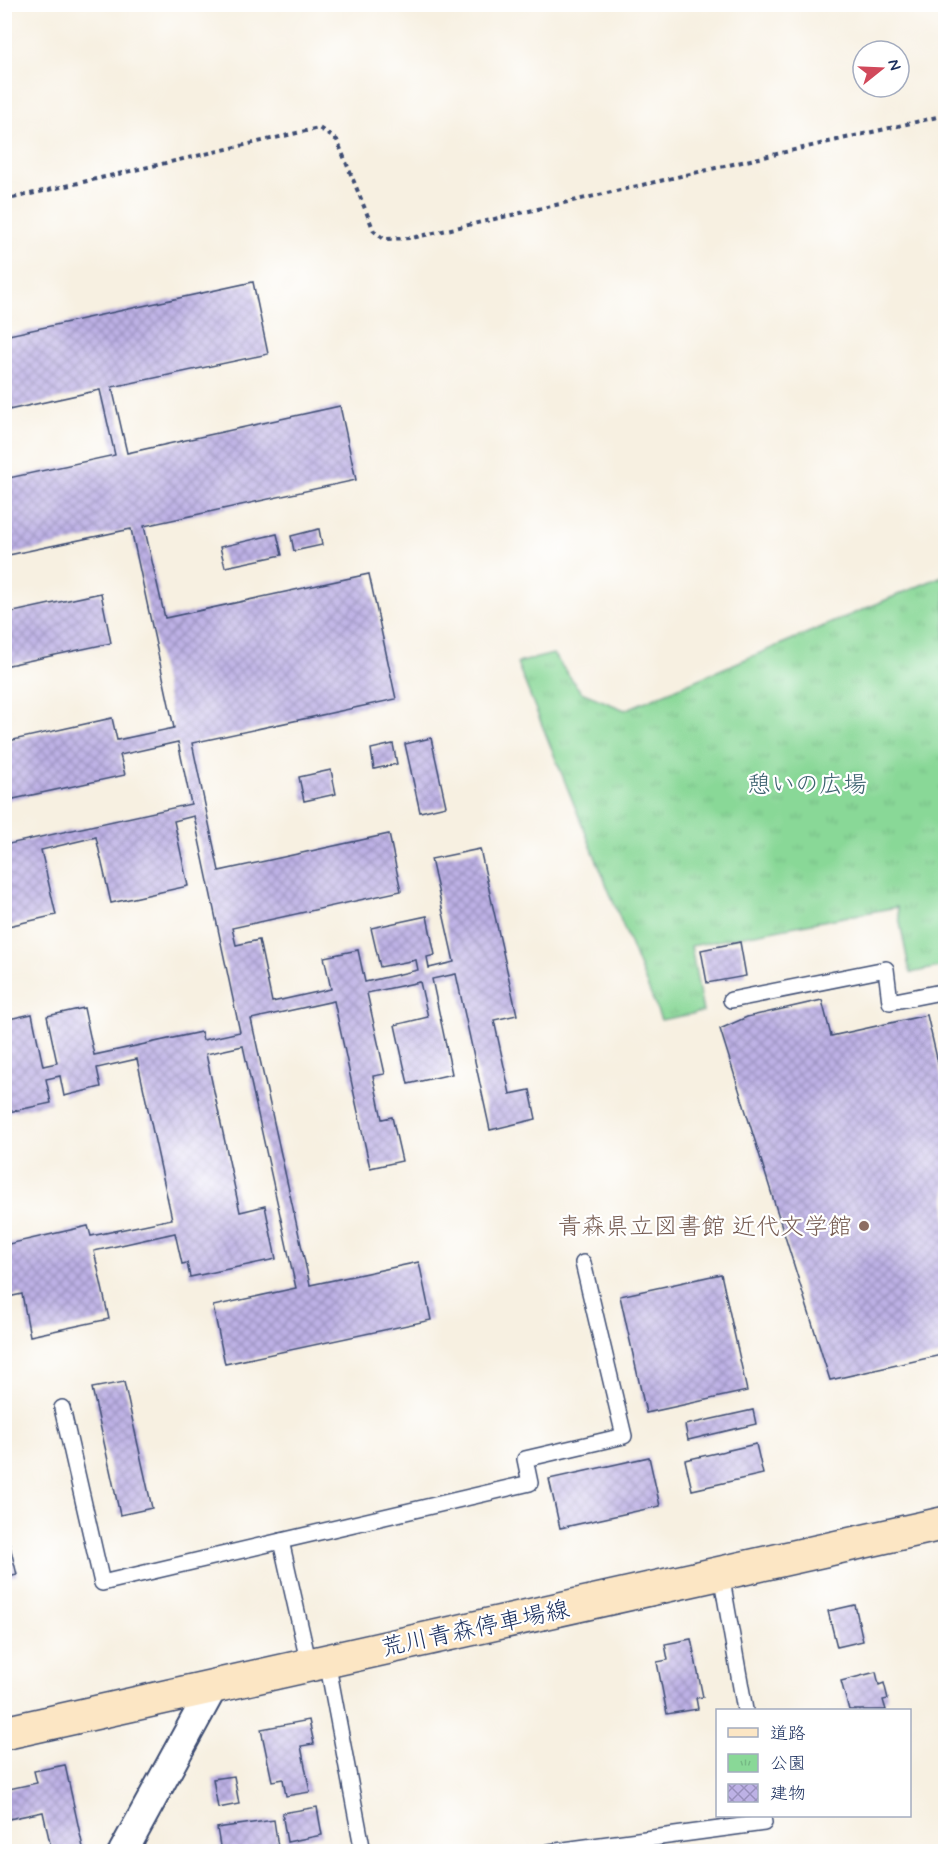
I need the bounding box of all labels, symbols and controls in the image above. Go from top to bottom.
north arrow [851,39,911,99]
text: N [882,57,905,73]
park label: 憩いの広場 [747,770,867,801]
place label: 青森県立図書館 近代文学館 [558,1212,852,1243]
marker: 青森県立図書館 近代文学館 [857,1219,871,1233]
street label: 荒川青森停車場線 [378,1594,572,1665]
legend [716,1709,911,1817]
text: 道路 [770,1722,806,1746]
text: 公園 [770,1752,806,1776]
text: 建物 [770,1782,806,1806]

